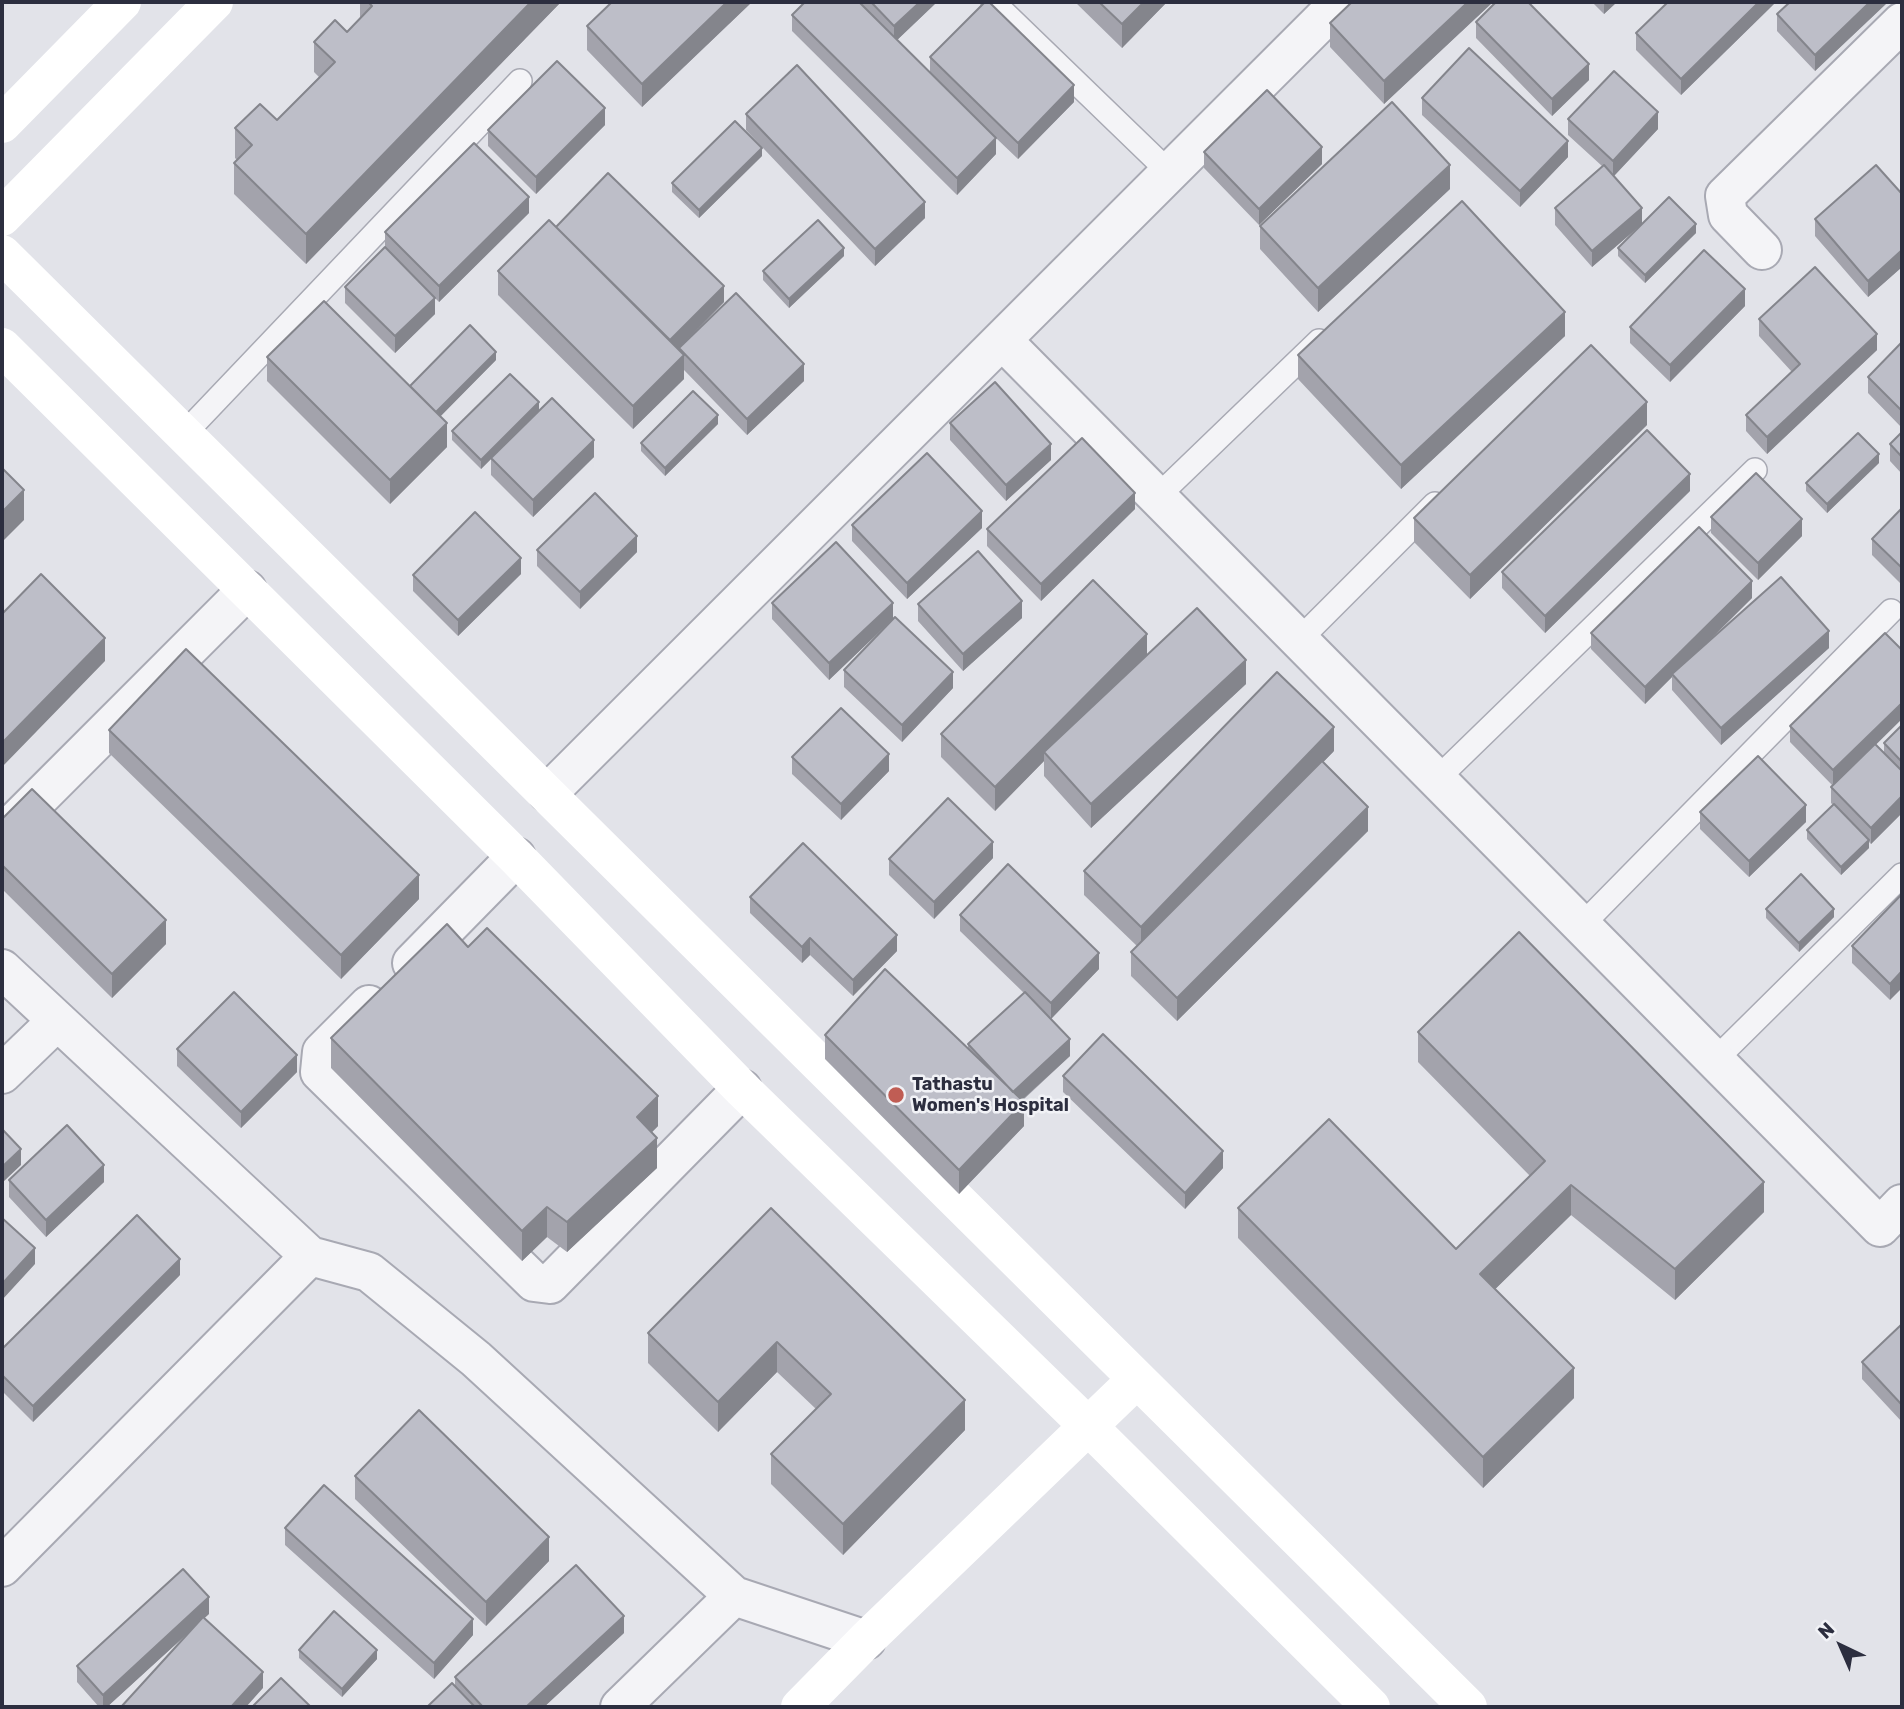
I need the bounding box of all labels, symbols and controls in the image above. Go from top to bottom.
place label: Tathastu Women's Hospital [912,1074,1069,1116]
marker: Tathastu Women's Hospital [886,1085,906,1105]
north arrow [1806,1611,1876,1681]
text: N [1813,1618,1839,1644]

